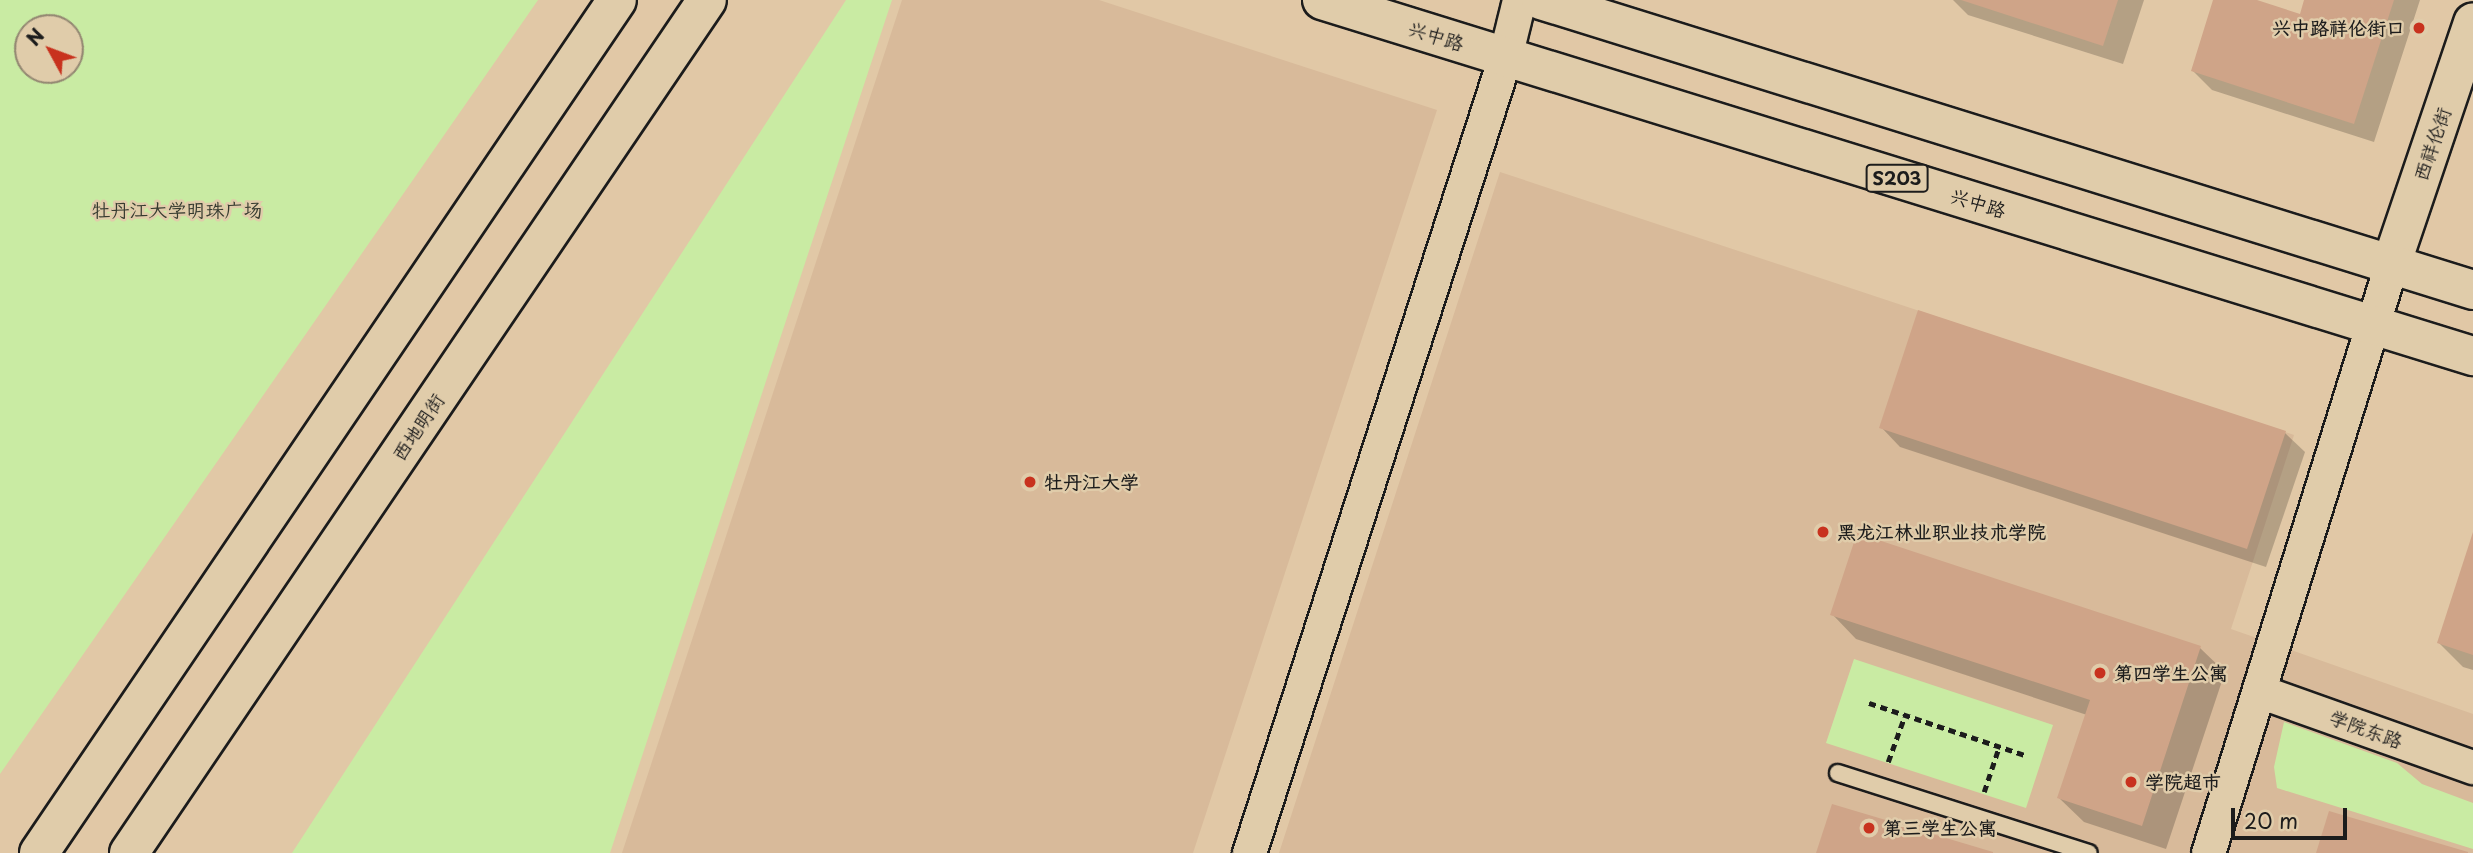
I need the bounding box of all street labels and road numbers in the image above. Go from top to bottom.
street label: 兴中路 [1405,17,1467,55]
street label: 西祥伦街 [2409,104,2455,184]
road number: S203 [1866,163,1928,192]
street label: 兴中路 [1947,184,2009,222]
street label: 西地明街 [387,389,449,465]
street label: 学院东路 [2326,705,2406,753]

